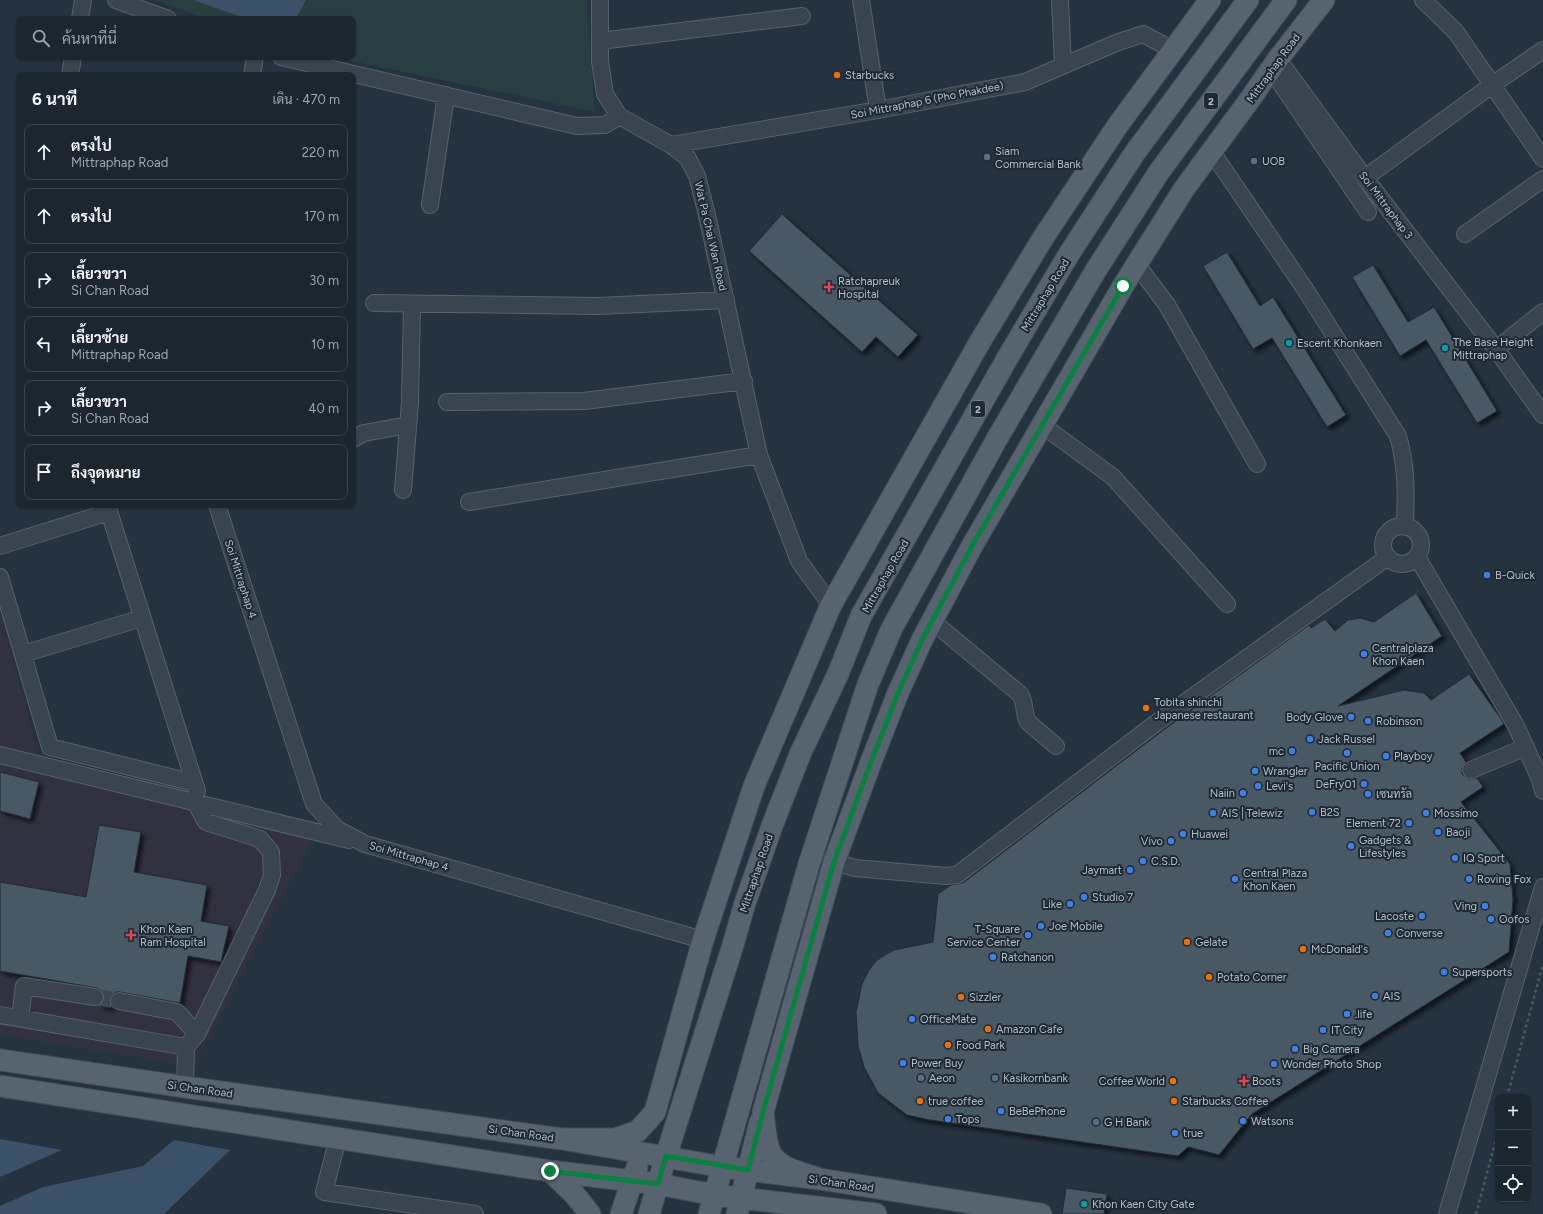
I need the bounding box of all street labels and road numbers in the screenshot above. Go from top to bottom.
street label: Mittraphap Road [1244,31,1303,105]
street label: Soi Mittraphap 6 (Pho Phakdee) [850,79,1005,122]
road number: 2 [1204,93,1218,109]
street label: Soi Mittraphap 3 [1356,169,1415,242]
street label: Wat Pa Chai Wan Road [692,180,729,292]
street label: Mittraphap Road [1019,257,1072,334]
road number: 2 [971,401,985,417]
street label: Mittraphap Road [859,537,912,615]
street label: Soi Mittraphap 4 [222,538,259,620]
street label: Mittraphap Road [737,832,776,914]
street label: Soi Mittraphap 4 [368,839,450,874]
street label: Si Chan Road [166,1078,233,1101]
street label: Si Chan Road [487,1122,554,1145]
street label: Si Chan Road [807,1172,874,1195]

